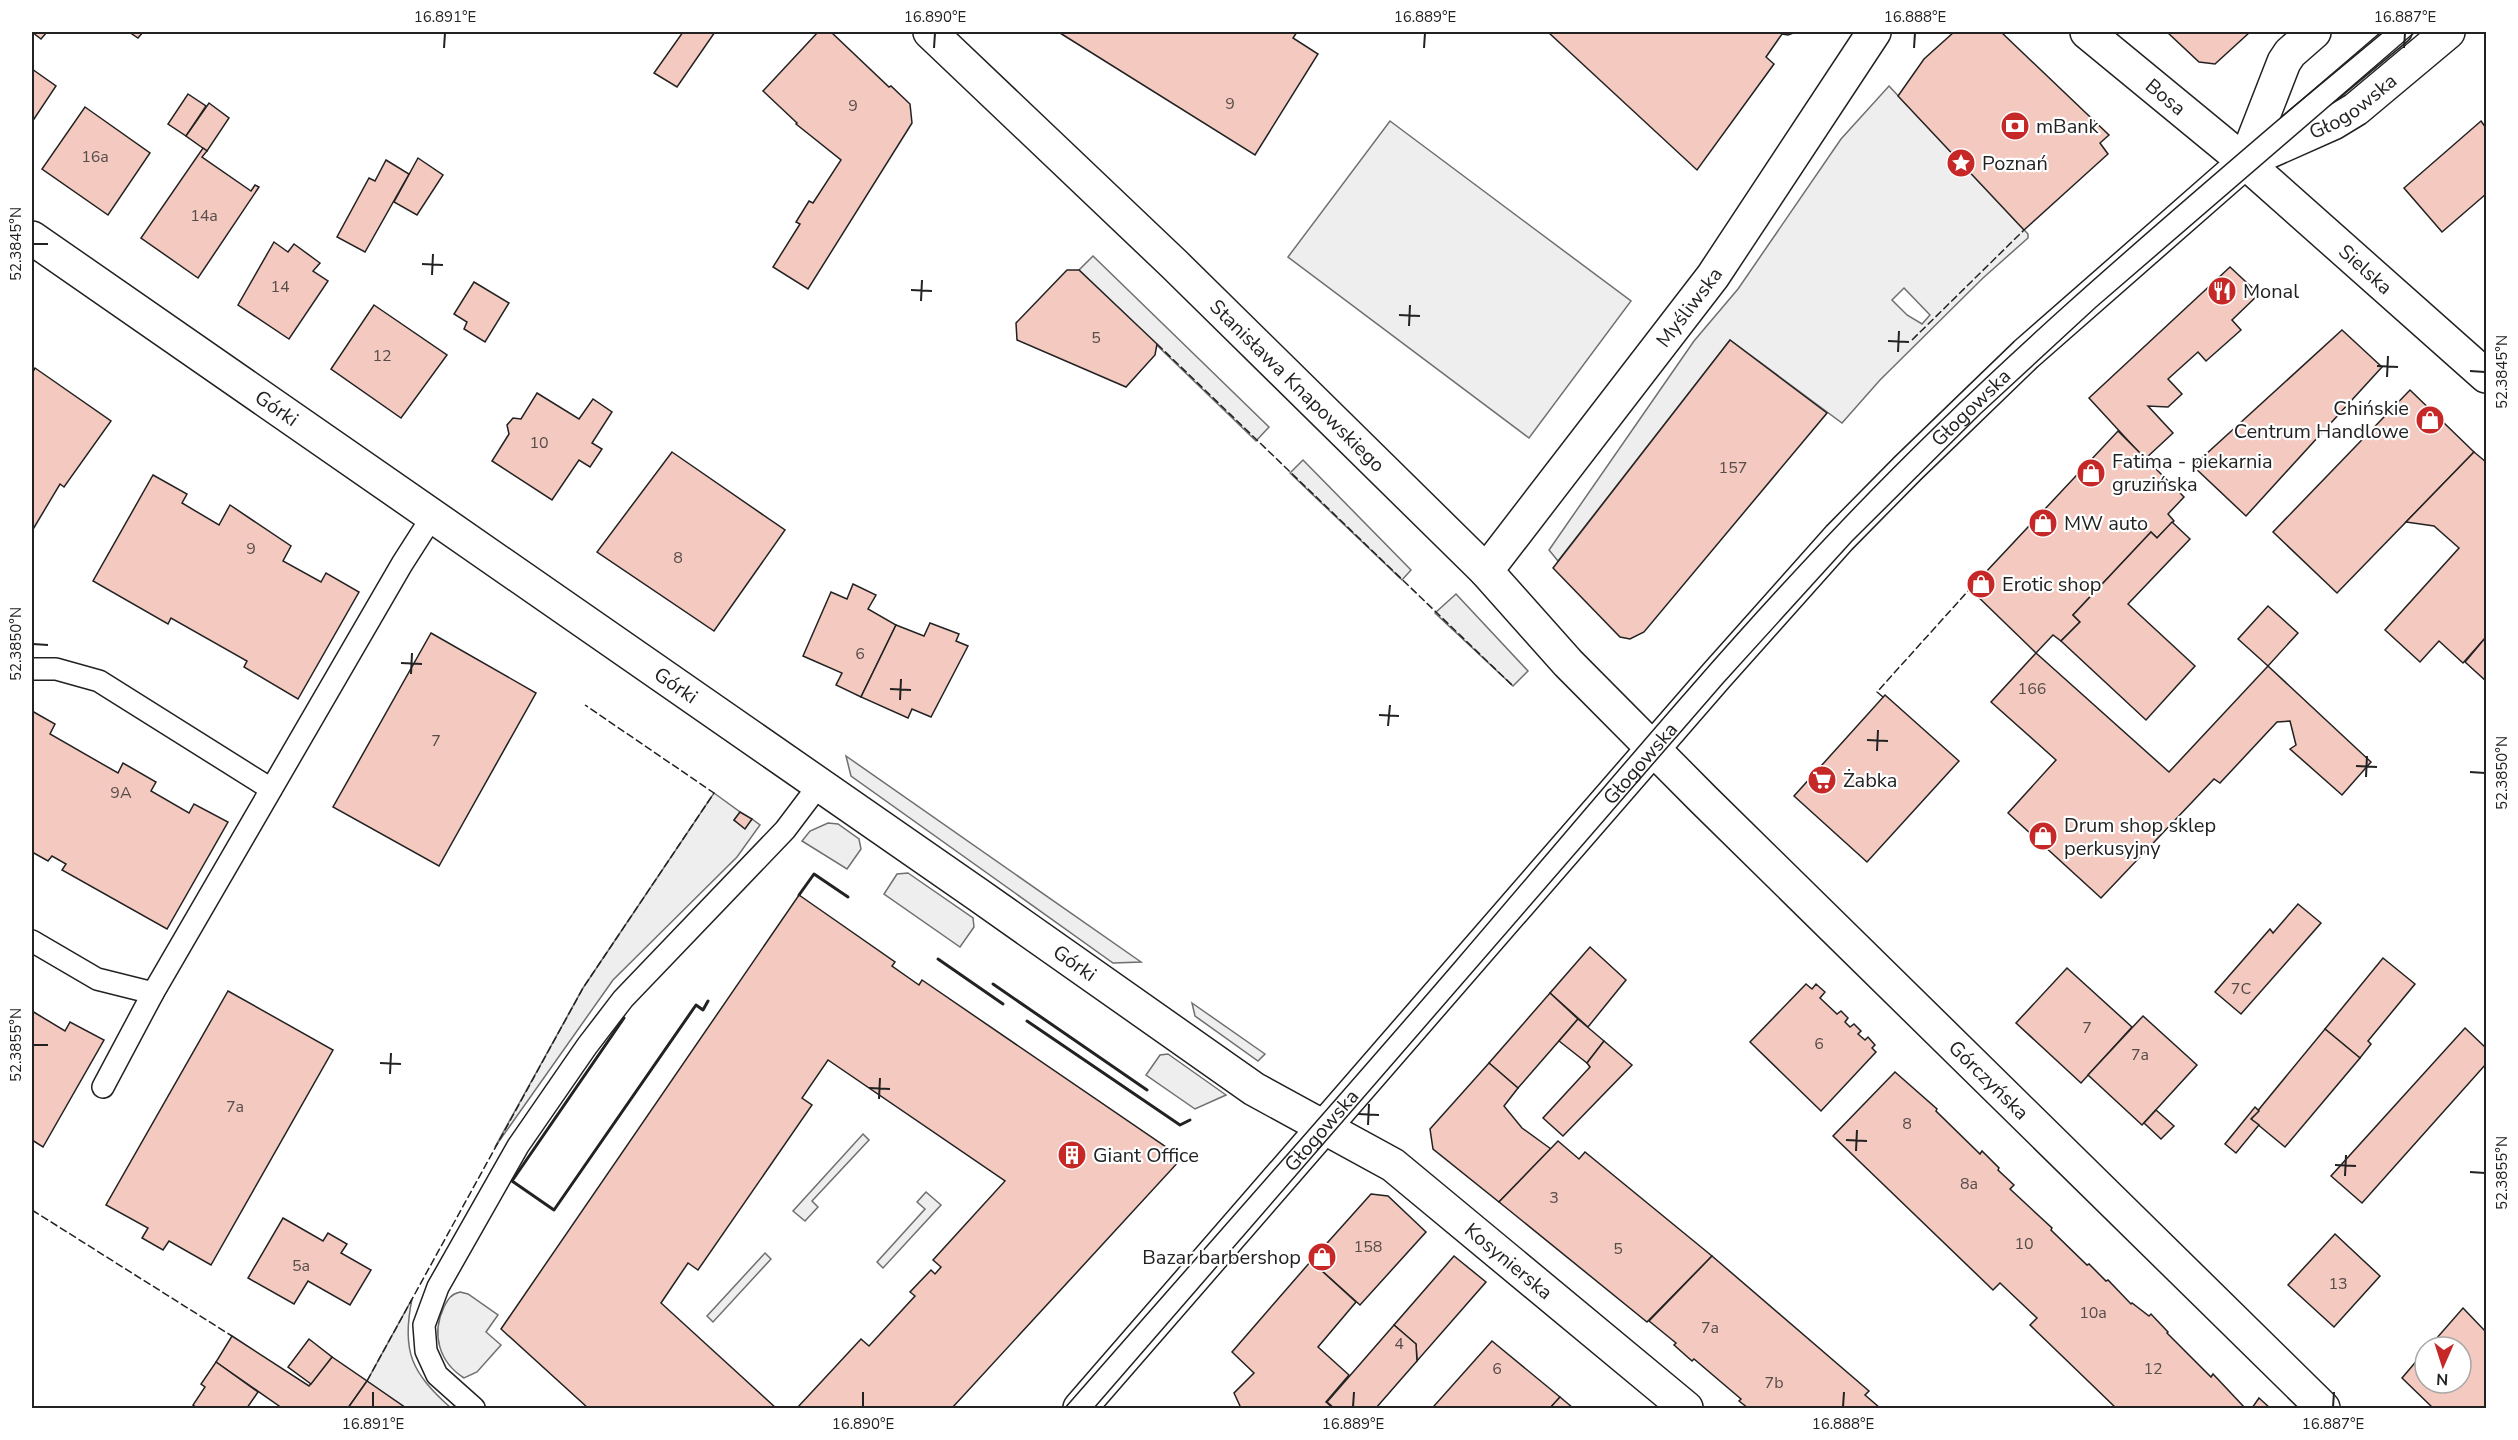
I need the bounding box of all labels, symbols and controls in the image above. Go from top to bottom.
text: 16.891°E [414,7,476,27]
text: 16.890°E [904,7,966,27]
text: 16.889°E [1394,7,1456,27]
text: 16.888°E [1884,7,1946,27]
text: 16.887°E [2374,7,2436,27]
street label: Głogowska [2305,67,2402,145]
street label: Bosa [2140,72,2192,121]
house number: 9 [1225,93,1235,115]
house number: 9 [848,95,858,117]
bank icon: mBank [1999,110,2031,142]
place label: mBank [2036,113,2100,140]
house number: 16a [81,146,109,168]
place icon: Poznań [1945,147,1977,179]
place label: Poznań [1982,150,2048,177]
house number: 14a [190,205,218,227]
text: 52.3845°N [6,207,26,281]
street label: Sielska [2333,238,2398,300]
street label: Myśliwska [1650,262,1729,353]
restaurant icon: Monal [2206,275,2238,307]
house number: 14 [270,276,290,298]
place label: Monal [2243,278,2299,305]
street label: Stanisława Knapowskiego [1204,293,1391,478]
house number: 5 [1091,327,1101,349]
text: 52.3845°N [2492,335,2512,409]
house number: 12 [372,345,392,367]
street label: Głogowska [1925,363,2016,452]
street label: Górki [250,383,304,433]
place label: Chińskie Centrum Handlowe [2234,395,2409,445]
shop icon: Chińskie Centrum Handlowe [2414,404,2446,436]
house number: 10 [529,432,549,454]
place label: Fatima - piekarnia gruzińska [2112,448,2272,498]
house number: 157 [1719,457,1747,479]
shop icon: Fatima - piekarnia gruzińska [2075,457,2107,489]
shop icon: MW auto [2027,507,2059,539]
place label: MW auto [2064,510,2148,537]
house number: 9 [246,538,256,560]
house number: 8 [673,547,683,569]
shop icon: Erotic shop [1965,568,1997,600]
place label: Erotic shop [2002,571,2102,598]
text: 52.3850°N [6,607,26,681]
house number: 6 [855,643,865,665]
street label: Górki [649,660,703,710]
house number: 166 [2018,678,2046,700]
street label: Głogowska [1597,716,1683,810]
house number: 7 [431,730,441,752]
text: 52.3850°N [2492,736,2512,810]
supermarket icon: Żabka [1806,764,1838,796]
place label: Żabka [1843,767,1897,794]
house number: 9A [110,782,132,804]
place label: Drum shop sklep perkusyjny [2064,812,2216,862]
shop icon: Drum shop sklep perkusyjny [2027,820,2059,852]
street label: Górki [1048,938,1102,988]
house number: 7C [2231,978,2251,1000]
text: 52.3855°N [6,1008,26,1082]
house number: 7 [2082,1017,2092,1039]
house number: 6 [1814,1033,1824,1055]
street label: Górczyńska [1943,1034,2035,1125]
house number: 7a [2131,1044,2149,1066]
street label: Głogowska [1278,1083,1365,1177]
house number: 7a [226,1096,244,1118]
house number: 8 [1902,1113,1912,1135]
text: 52.3855°N [2492,1136,2512,1210]
building icon: Giant Office [1056,1139,1088,1171]
place label: Giant Office [1093,1142,1199,1169]
house number: 8a [1960,1173,1978,1195]
house number: 3 [1549,1187,1559,1209]
street label: Kosynierska [1459,1217,1559,1306]
house number: 10 [2014,1233,2034,1255]
house number: 158 [1354,1236,1382,1258]
house number: 5 [1613,1238,1623,1260]
shop icon: Bazar barbershop [1306,1241,1338,1273]
place label: Bazar barbershop [1142,1244,1301,1271]
house number: 5a [292,1255,310,1277]
house number: 13 [2328,1273,2348,1295]
house number: 10a [2079,1302,2107,1324]
house number: 7a [1701,1317,1719,1339]
house number: 4 [1394,1333,1404,1355]
north arrow [2413,1335,2473,1395]
house number: 6 [1492,1358,1502,1380]
house number: 12 [2143,1358,2163,1380]
text: N [2436,1368,2449,1390]
house number: 7b [1765,1372,1783,1394]
text: 16.891°E [342,1414,404,1434]
text: 16.890°E [832,1414,894,1434]
text: 16.889°E [1322,1414,1384,1434]
text: 16.888°E [1812,1414,1874,1434]
text: 16.887°E [2302,1414,2364,1434]

